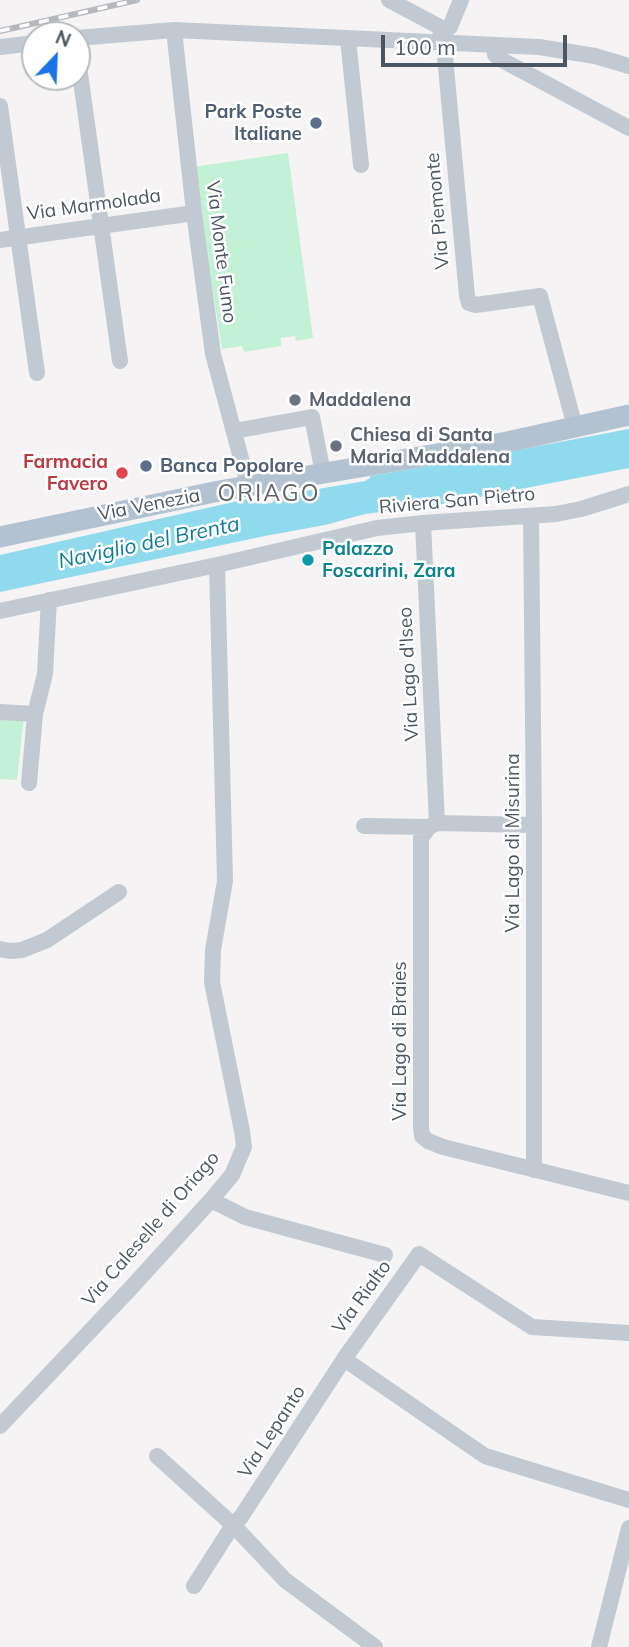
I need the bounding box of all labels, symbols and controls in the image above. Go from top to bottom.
north arrow [21,21,91,91]
scale bar [384,21,570,65]
text: N [52,25,75,52]
text: 100 m [394,34,456,60]
place label: Park Poste Italiane [204,101,302,145]
marker: Park Poste Italiane [308,115,324,131]
street label: Via Piemonte [422,152,454,270]
street label: Via Monte Fumo [201,180,241,324]
street label: Via Marmolada [26,184,162,226]
place label: Maddalena [309,389,411,411]
marker: Maddalena [287,392,303,408]
place label: Chiesa di Santa Maria Maddalena [350,424,510,468]
marker: Chiesa di Santa Maria Maddalena [328,438,344,454]
place label: Farmacia Favero [23,451,108,495]
place label: Banca Popolare [160,455,304,477]
marker: Banca Popolare [138,458,154,474]
marker: Farmacia Favero [114,465,130,481]
district label: ORIAGO [218,480,320,508]
street label: Riviera San Pietro [378,483,536,519]
street label: Via Venezia [96,484,202,526]
water label: Naviglio del Brenta [56,512,242,574]
place label: Palazzo Foscarini, Zara [322,538,456,582]
marker: Palazzo Foscarini, Zara [300,552,316,568]
street label: Via Lago d'Iseo [394,606,424,742]
street label: Via Lago di Misurina [502,753,524,933]
street label: Via Lago di Braies [389,961,411,1121]
street label: Via Caleselle di Oriago [77,1147,225,1311]
street label: Via Rialto [328,1256,396,1338]
street label: Via Lepanto [234,1381,310,1483]

